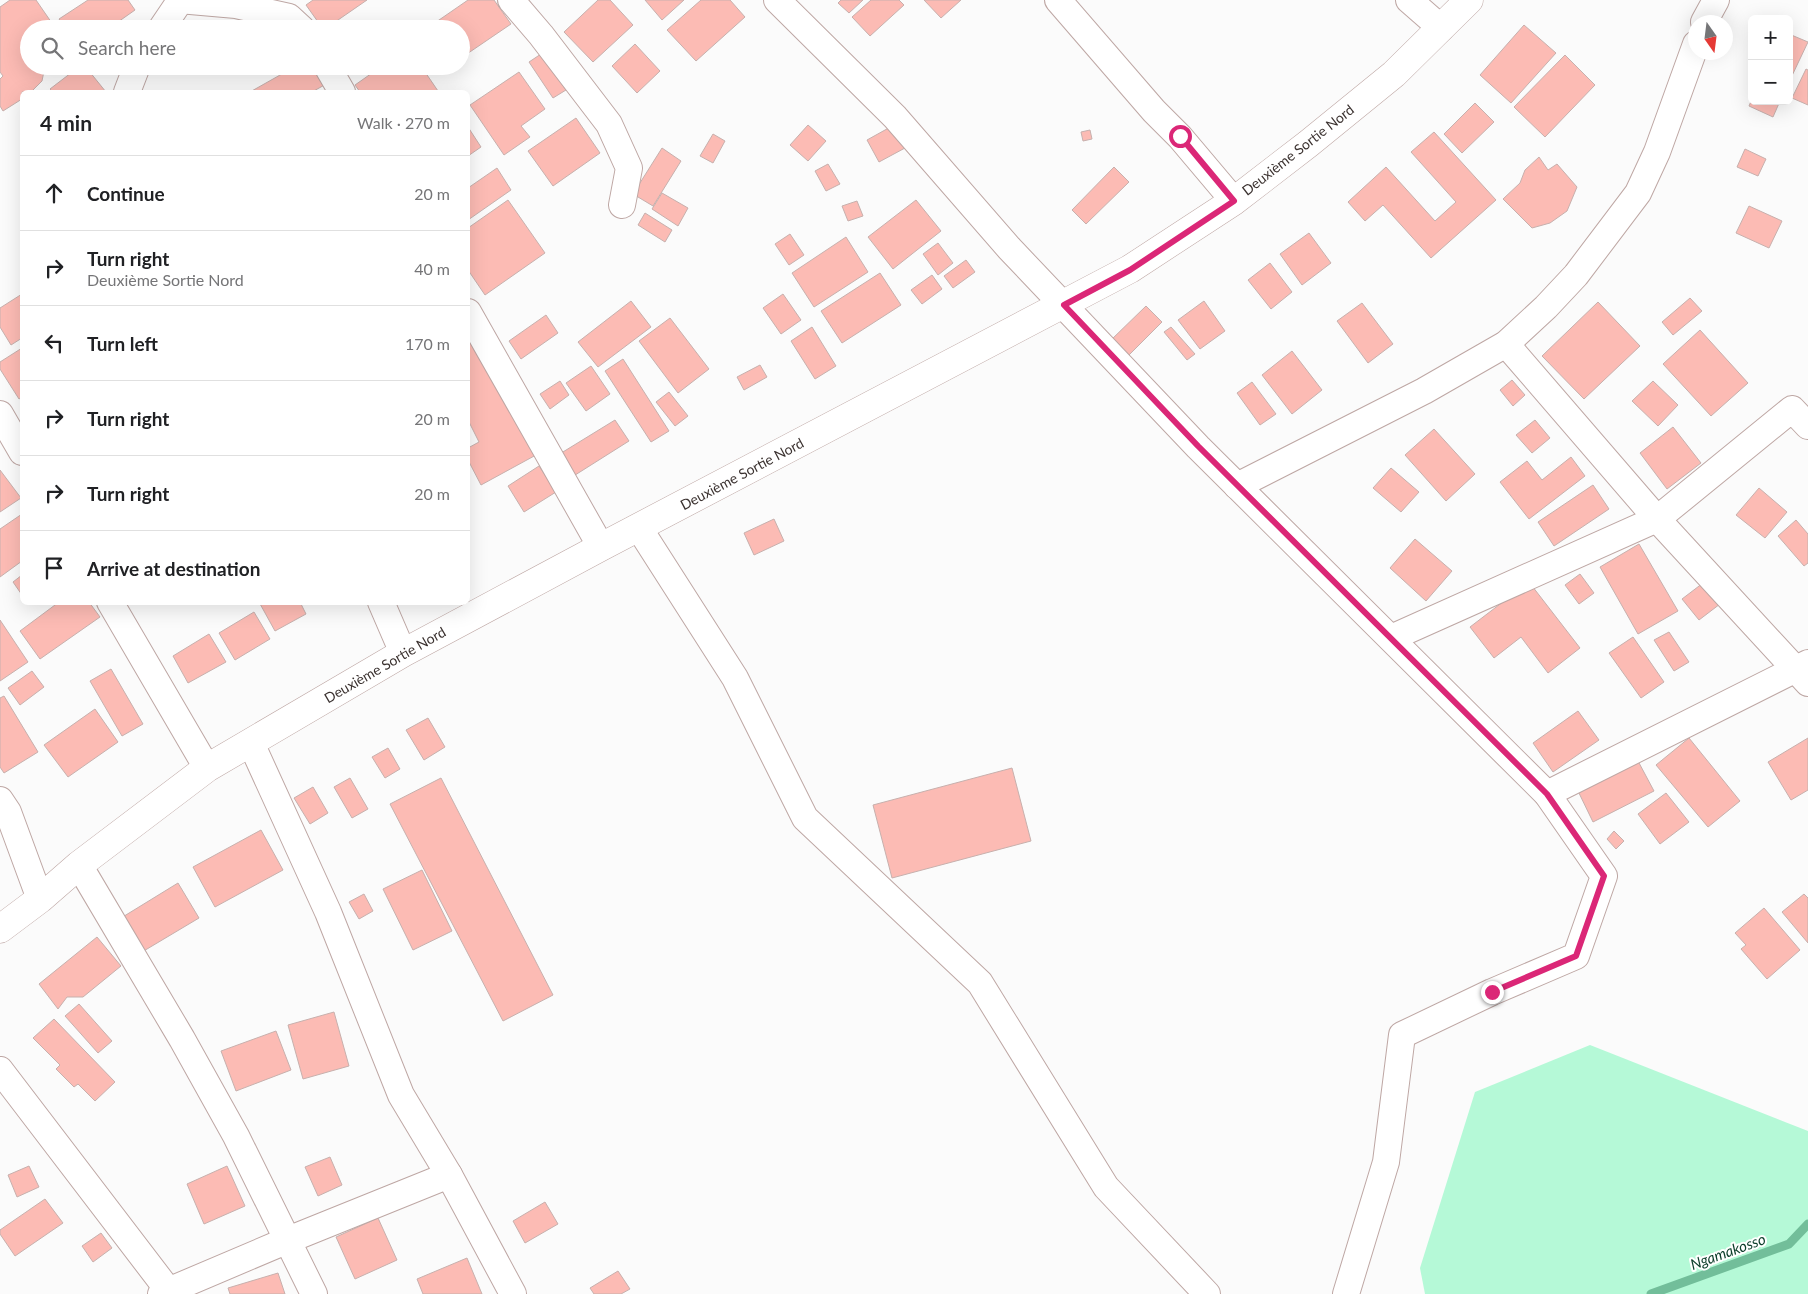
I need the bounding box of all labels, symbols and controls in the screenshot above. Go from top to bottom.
north arrow [1688,15,1733,60]
map controls [1748,15,1793,105]
button: + [1748,15,1793,60]
search box [20,20,470,75]
icon: search [38,34,66,62]
text: Search here [78,36,176,59]
button: − [1748,60,1793,105]
street label: Deuxième Sortie Nord [1238,101,1357,199]
text: 4 min [40,110,92,135]
text: Walk · 270 m [357,113,450,132]
route start [1169,125,1192,148]
icon: ahead [40,179,68,207]
text: Continue [87,182,165,205]
text: 20 m [414,184,450,203]
text: Turn right [87,247,169,270]
icon: right [40,254,68,282]
text: 40 m [414,259,450,278]
text: Deuxième Sortie Nord [87,270,244,289]
icon: left [40,329,68,357]
text: Turn left [87,332,158,355]
text: 170 m [405,334,450,353]
icon: right [40,404,68,432]
text: Turn right [87,407,169,430]
text: 20 m [414,409,450,428]
street label: Deuxième Sortie Nord [677,434,806,513]
icon: right [40,479,68,507]
text: Turn right [87,482,169,505]
text: 20 m [414,484,450,503]
icon: arrive [40,554,68,582]
text: Arrive at destination [87,557,260,580]
street label: Deuxième Sortie Nord [321,623,448,706]
route end [1481,981,1504,1004]
water label: Ngamakosso [1688,1229,1768,1273]

